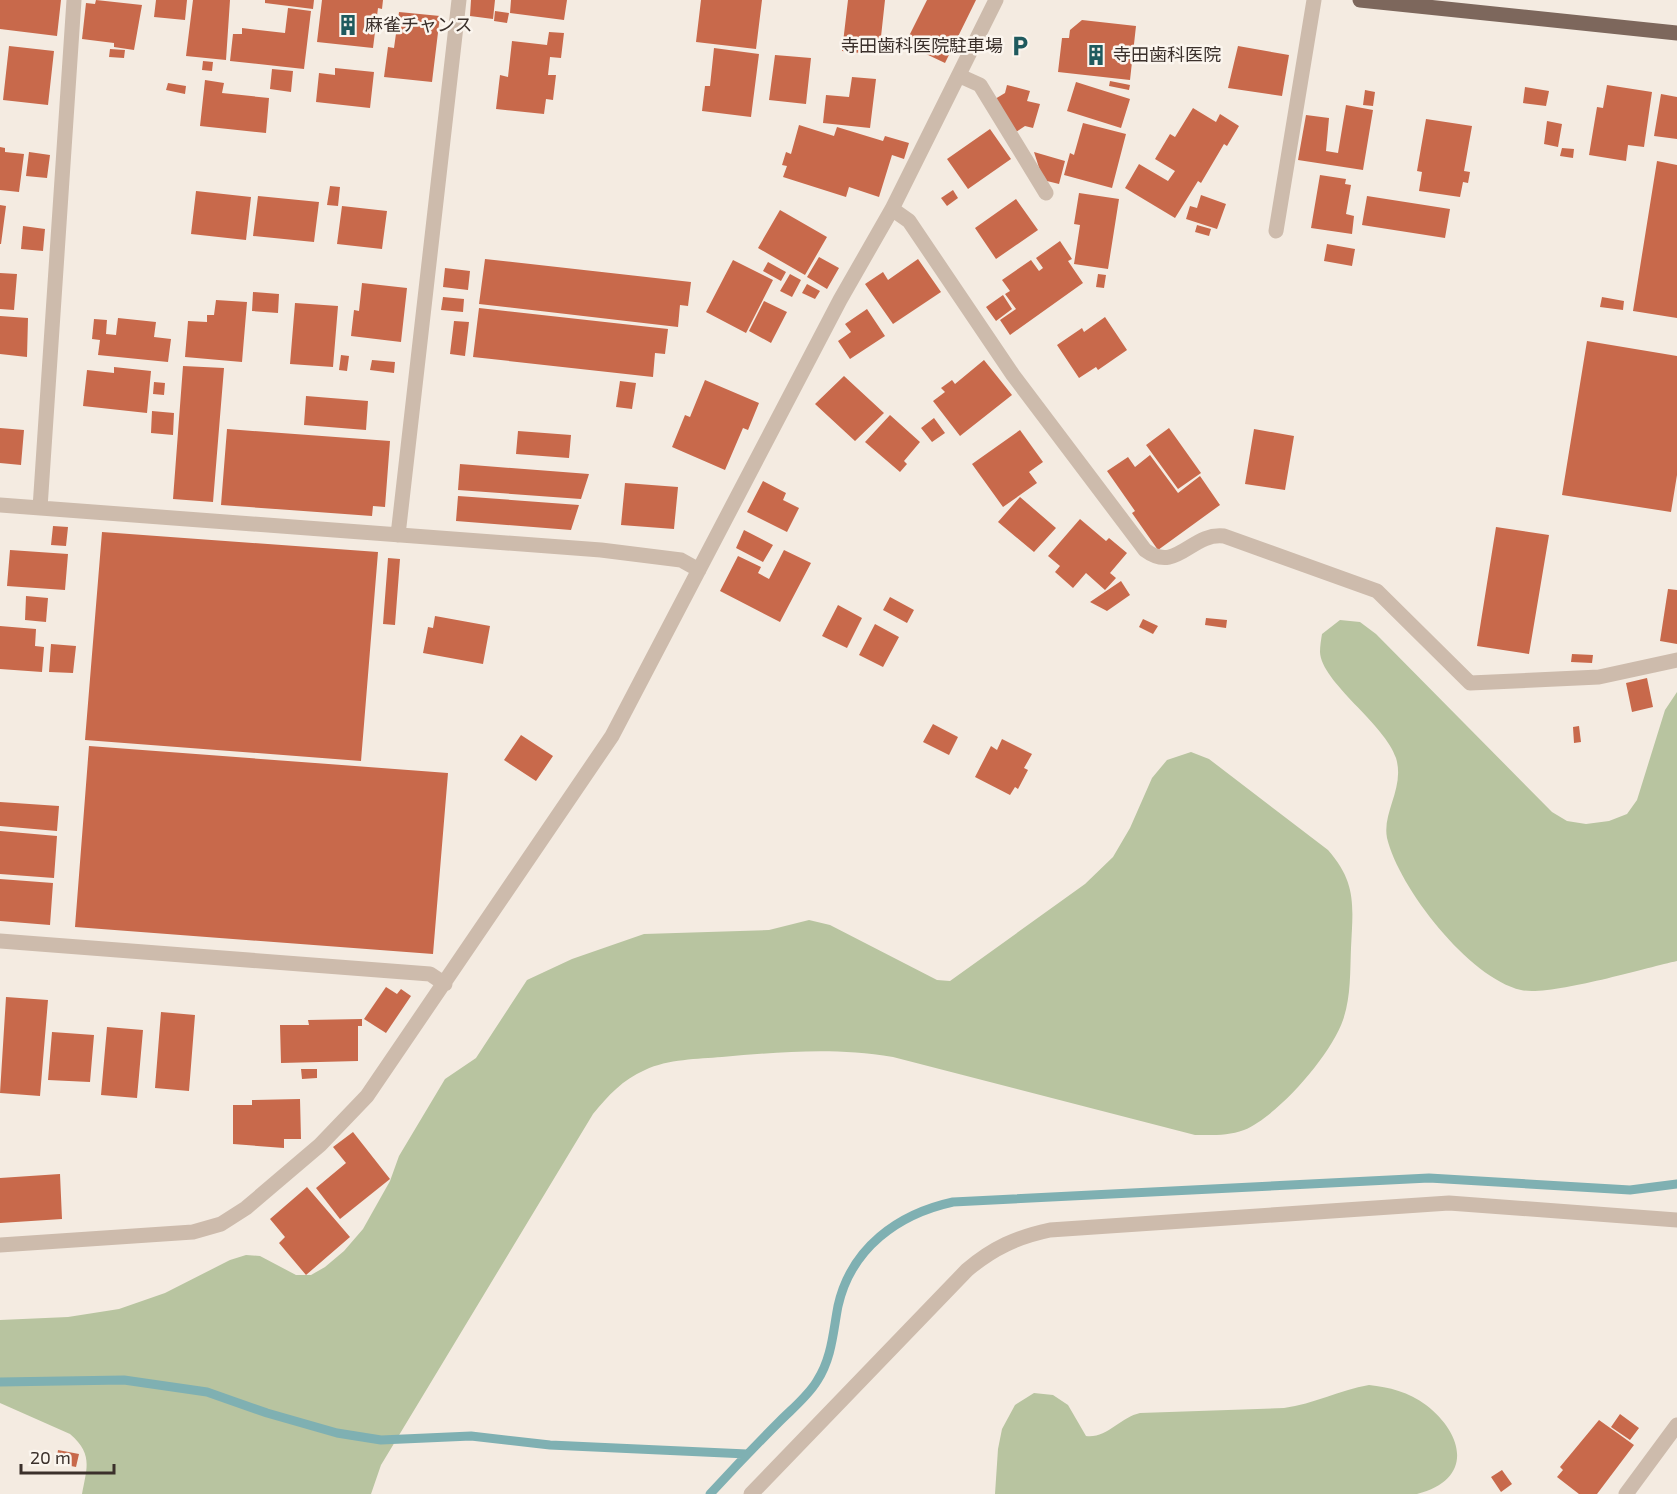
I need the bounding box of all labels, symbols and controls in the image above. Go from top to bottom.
building icon: 麻雀チャンス [336,13,360,37]
place label: 麻雀チャンス [365,13,472,35]
place label: 寺田歯科医院駐車場 [841,34,1003,56]
parking icon: 寺田歯科医院駐車場 [1008,34,1032,58]
building icon: 寺田歯科医院 [1084,43,1108,67]
place label: 寺田歯科医院 [1113,43,1221,65]
scale bar [21,1437,114,1475]
text: 20 m [30,1446,71,1468]

